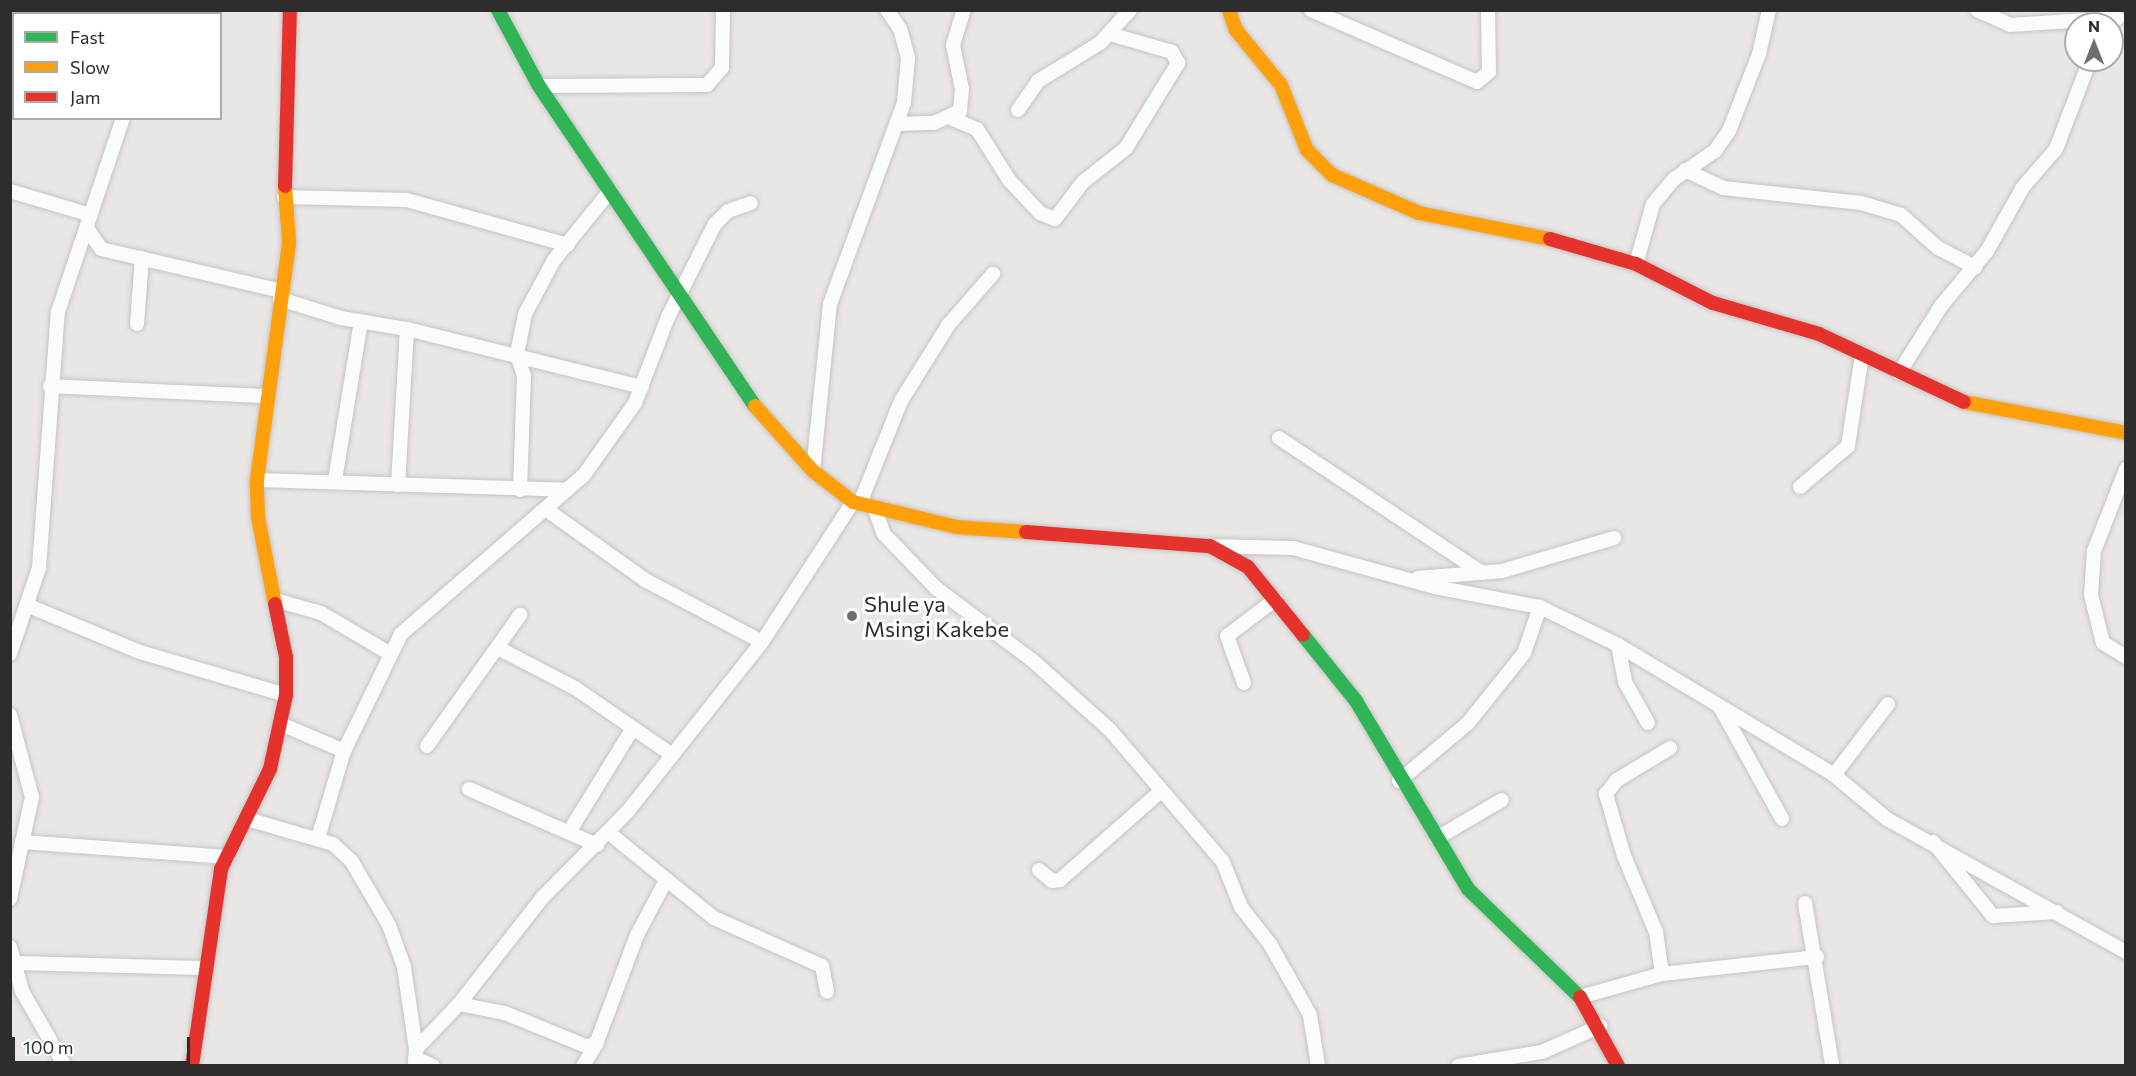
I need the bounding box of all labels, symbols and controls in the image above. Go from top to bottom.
legend [12,12,222,120]
north arrow [2064,12,2124,72]
text: N [2088,16,2100,35]
text: Fast [70,26,105,48]
text: Slow [70,56,110,78]
text: Jam [70,86,100,108]
place label: Shule ya Msingi Kakebe [864,590,1009,642]
marker: Shule ya Msingi Kakebe [845,609,859,623]
scale bar [15,1025,194,1063]
text: 100 m [23,1036,73,1058]

